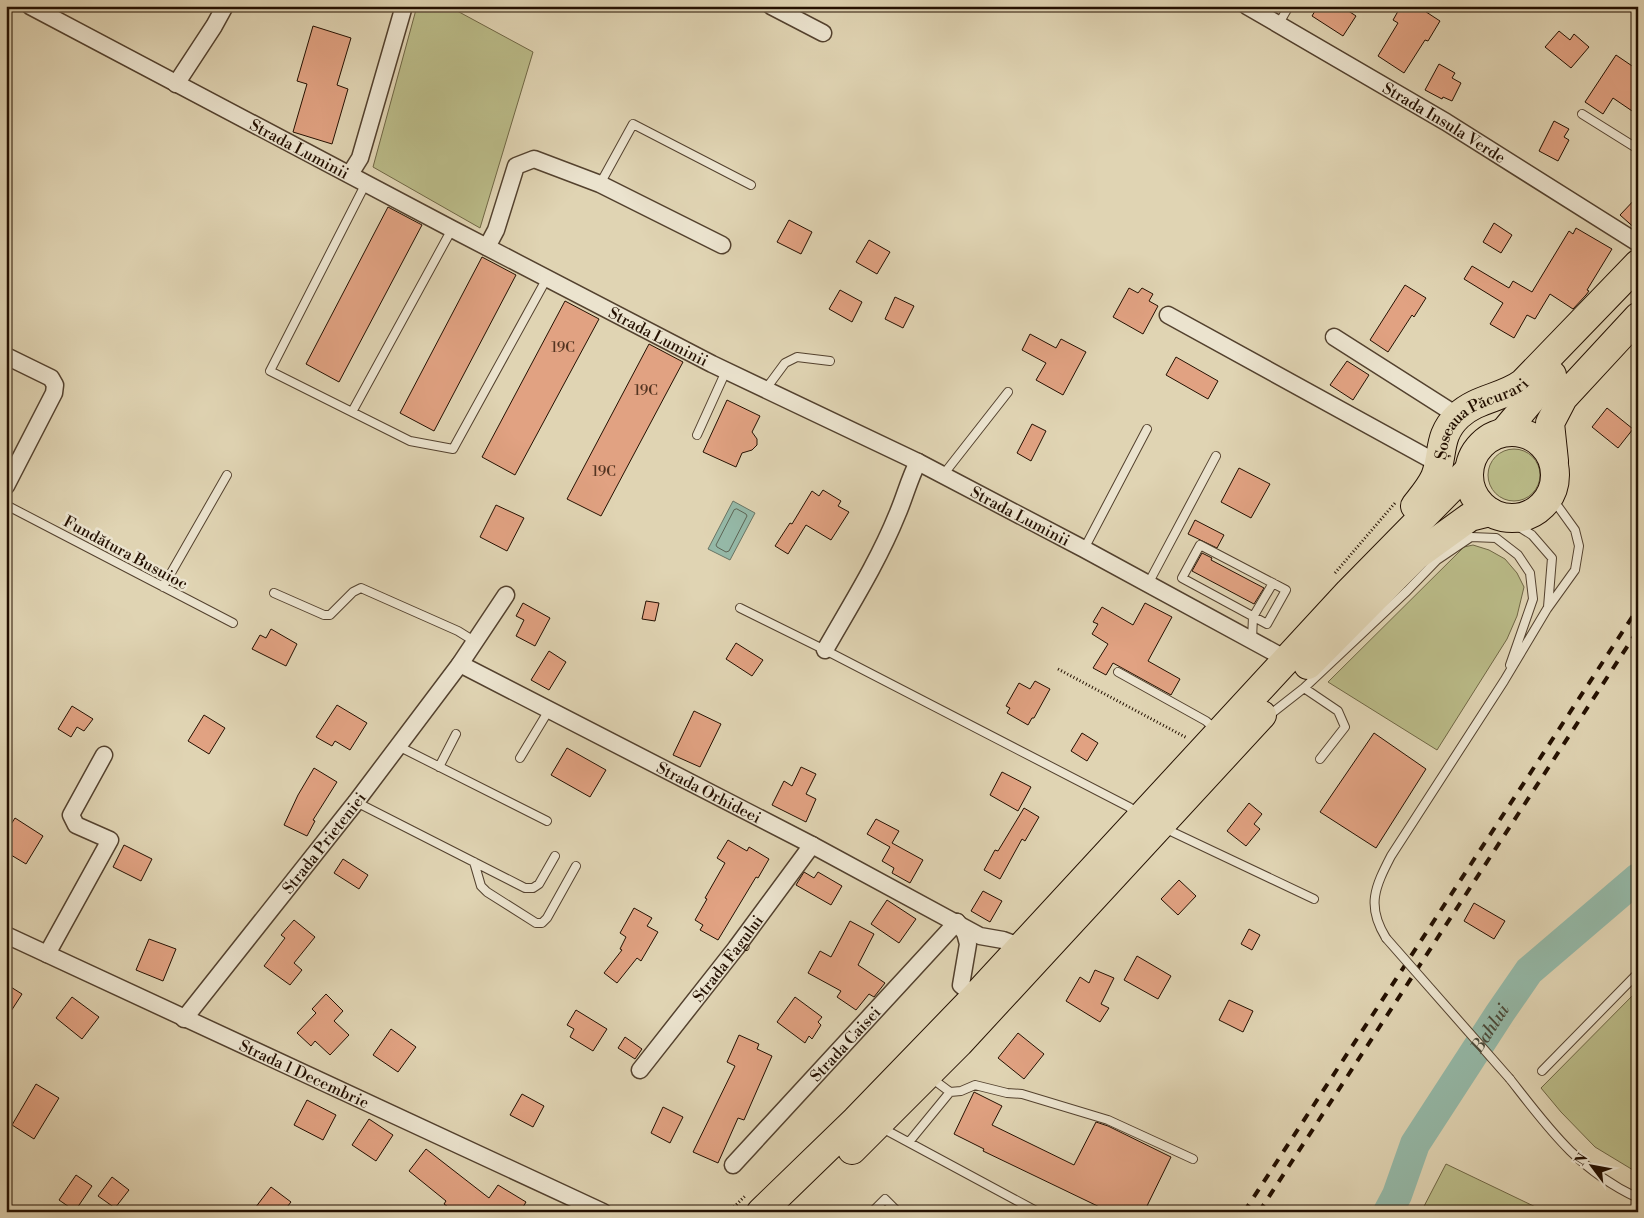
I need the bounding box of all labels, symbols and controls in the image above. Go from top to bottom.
street label: Strada Insula Verde [1379,78,1509,168]
street label: Strada Luminii [246,115,352,184]
street label: Strada Luminii [605,303,711,371]
house number: 19C [551,339,575,357]
street label: Șoseaua Păcurari [1431,374,1533,461]
house number: 19C [634,382,658,400]
house number: 19C [592,463,616,481]
street label: Strada Luminii [967,482,1073,551]
street label: Fundătura Busuioc [60,512,191,594]
street label: Strada Orhideei [653,758,764,828]
street label: Strada Prieteniei [278,789,371,898]
street label: Strada Fagului [688,911,768,1006]
water label: Bahlui [1466,999,1515,1058]
street label: Strada Caisei [806,1003,885,1086]
street label: Strada 1 Decembrie [236,1036,372,1113]
north arrow [1566,1140,1616,1190]
text: N [1571,1150,1592,1169]

